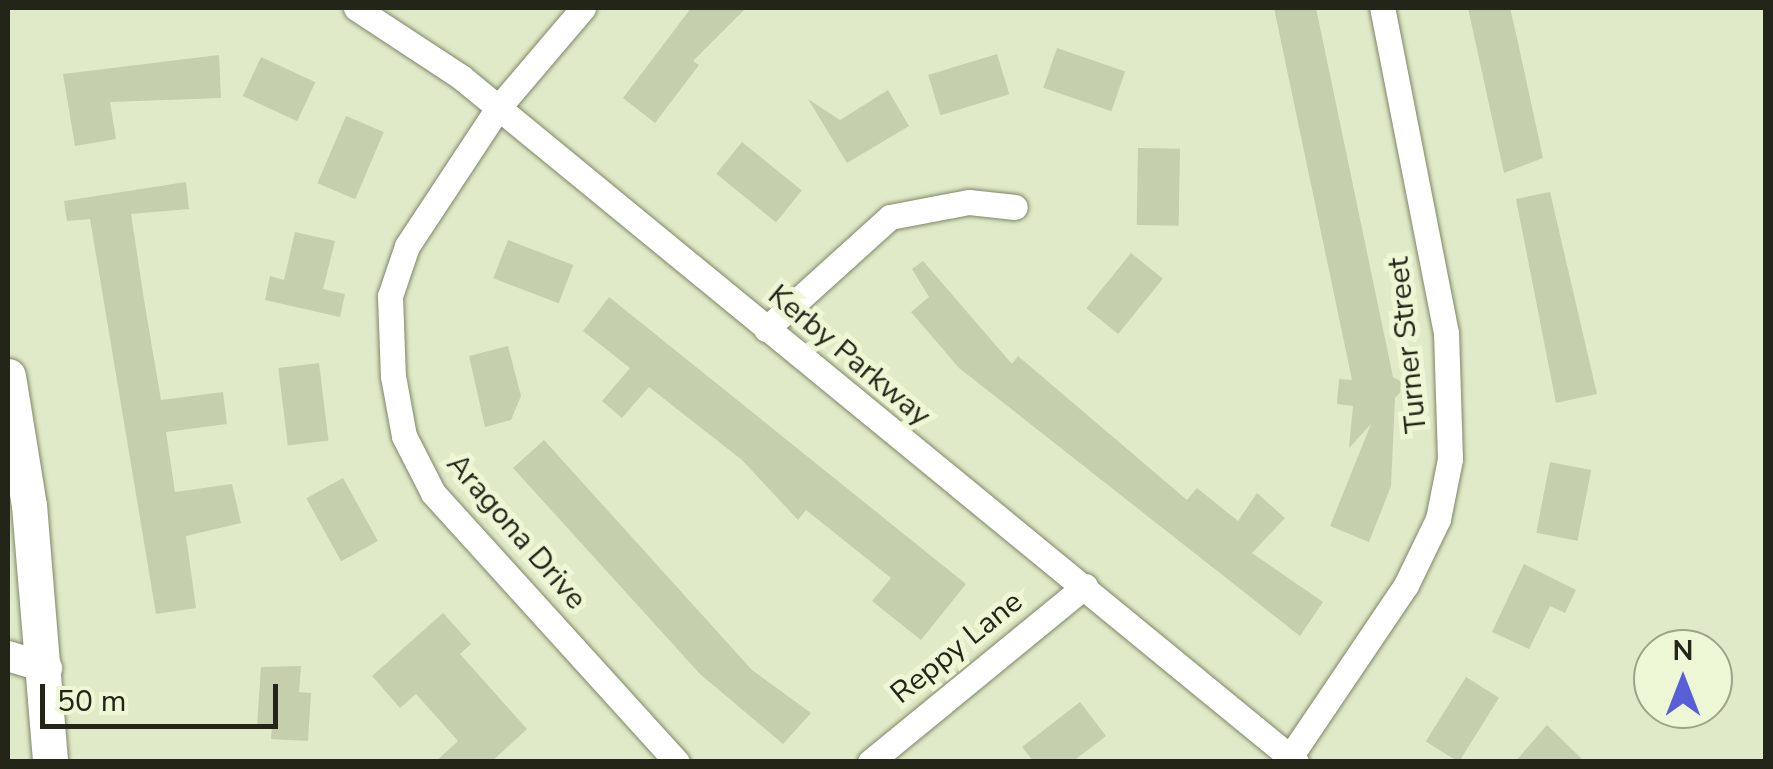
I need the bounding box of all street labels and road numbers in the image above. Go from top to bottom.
street label: Turner Street [1381,255,1435,435]
street label: Kerby Parkway [760,278,938,434]
street label: Aragona Drive [439,447,593,617]
street label: Reppy Lane [884,584,1030,712]

